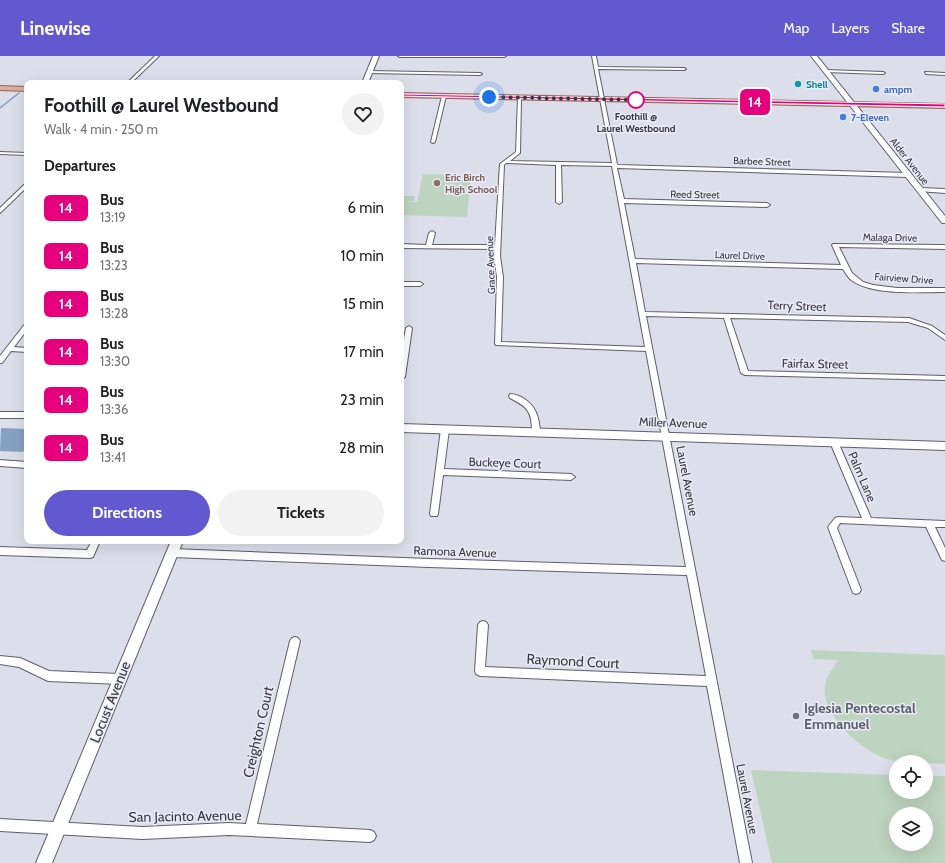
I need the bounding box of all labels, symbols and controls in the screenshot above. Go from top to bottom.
text: Linewise [20,17,91,40]
text: Map [784,19,809,37]
text: Layers [831,19,869,37]
text: Share [891,19,925,37]
place label: Shell [806,78,828,91]
marker: Shell [793,79,803,89]
place label: ampm [884,83,912,96]
marker: ampm [871,84,881,94]
your location [479,87,499,107]
line badge: 14 [737,89,773,115]
marker: Foothill @ Laurel Westbound [627,91,645,109]
button: heart [342,93,384,135]
text: 14 [748,93,762,111]
text: Foothill @ Laurel Westbound [44,94,279,117]
place label: Foothill @ Laurel Westbound [597,110,676,135]
place label: 7-Eleven [851,111,889,124]
marker: 7-Eleven [838,112,848,122]
text: Walk · 4 min · 250 m [44,121,158,137]
street label: Alder Avenue [887,135,932,187]
street label: Barbee Street [733,154,792,169]
text: Departures [44,157,116,175]
place label: Eric Birch High School [445,171,498,196]
marker: Eric Birch High School [432,178,442,188]
street label: Reed Street [670,188,721,201]
text: Bus [100,191,124,209]
text: 14 [59,199,73,217]
text: 6 min [347,199,384,217]
text: 13:19 [100,209,126,225]
street label: Malaga Drive [863,231,917,244]
street label: Grace Avenue [483,236,498,294]
text: Bus [100,239,124,257]
text: 14 [59,247,73,265]
text: 10 min [341,247,384,265]
street label: Laurel Drive [715,248,765,263]
text: 13:23 [100,257,128,273]
street label: Fairview Drive [874,270,934,287]
text: Bus [100,287,124,305]
text: 14 [59,295,73,313]
text: 15 min [343,295,384,313]
street label: Terry Street [767,297,827,314]
text: 13:28 [100,305,129,321]
text: Bus [100,335,124,353]
text: 14 [59,343,73,361]
text: 17 min [343,343,384,361]
text: 13:30 [100,353,130,369]
street label: Fairfax Street [782,355,848,372]
text: Bus [100,383,124,401]
text: 14 [59,391,73,409]
text: 23 min [340,391,384,409]
text: 13:36 [100,401,128,417]
street label: Miller Avenue [639,414,707,431]
text: Bus [100,431,124,449]
text: 14 [59,439,73,457]
text: 28 min [339,439,384,457]
street label: Laurel Avenue [673,444,702,517]
text: 13:41 [100,449,126,465]
street label: Palm Lane [845,449,880,504]
street label: Buckeye Court [468,454,542,471]
button: Directions [44,490,210,536]
button: Tickets [218,490,384,536]
street label: Ramona Avenue [413,543,497,560]
street label: Raymond Court [526,650,620,672]
street label: Locust Avenue [85,659,135,745]
street label: Creighton Court [239,684,277,779]
place label: Iglesia Pentecostal Emmanuel [804,699,916,733]
marker: Iglesia Pentecostal Emmanuel [791,711,801,721]
map controls [889,755,933,851]
button: locate [889,755,933,799]
street label: Laurel Avenue [733,762,762,835]
street label: San Jacinto Avenue [128,806,242,826]
button: layers [889,807,933,851]

